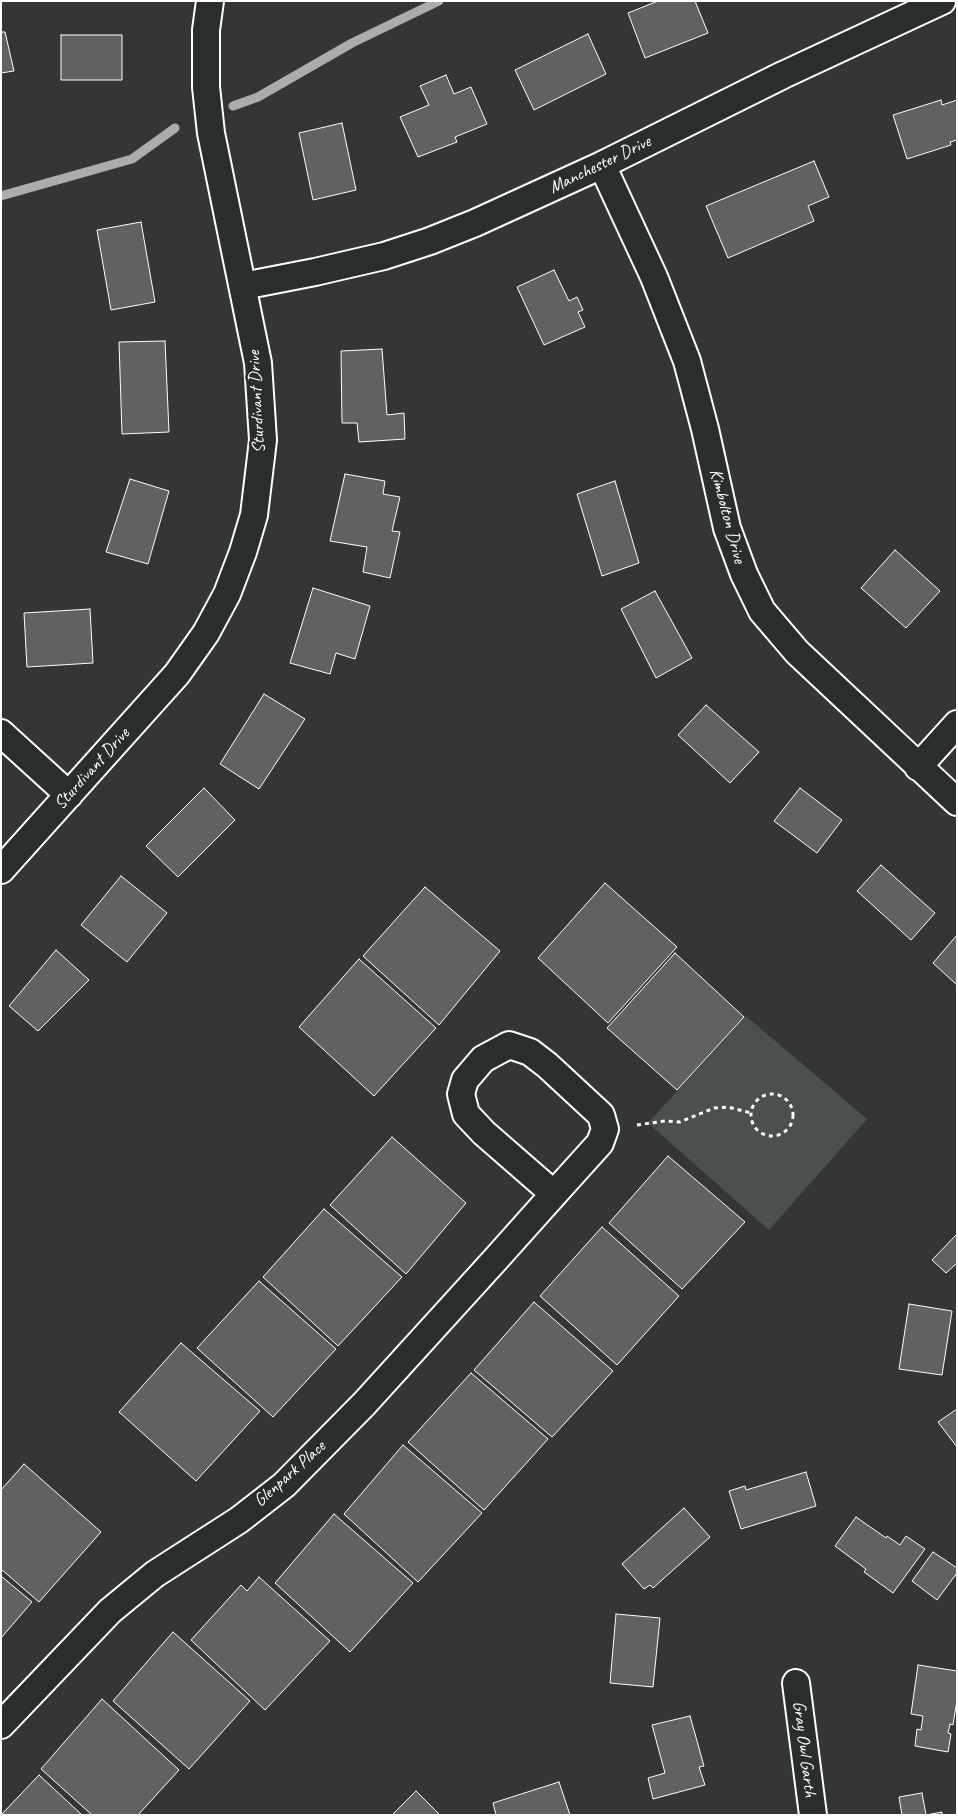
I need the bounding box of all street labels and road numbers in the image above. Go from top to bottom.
street label: Manchester Drive [546,131,654,199]
street label: Sturdivant Drive [244,350,270,454]
street label: Kimbolton Drive [704,466,750,566]
street label: Sturdivant Drive [50,724,134,814]
street label: Glenpark Place [250,1436,330,1512]
street label: Gray Owl Garth [787,1700,821,1798]

